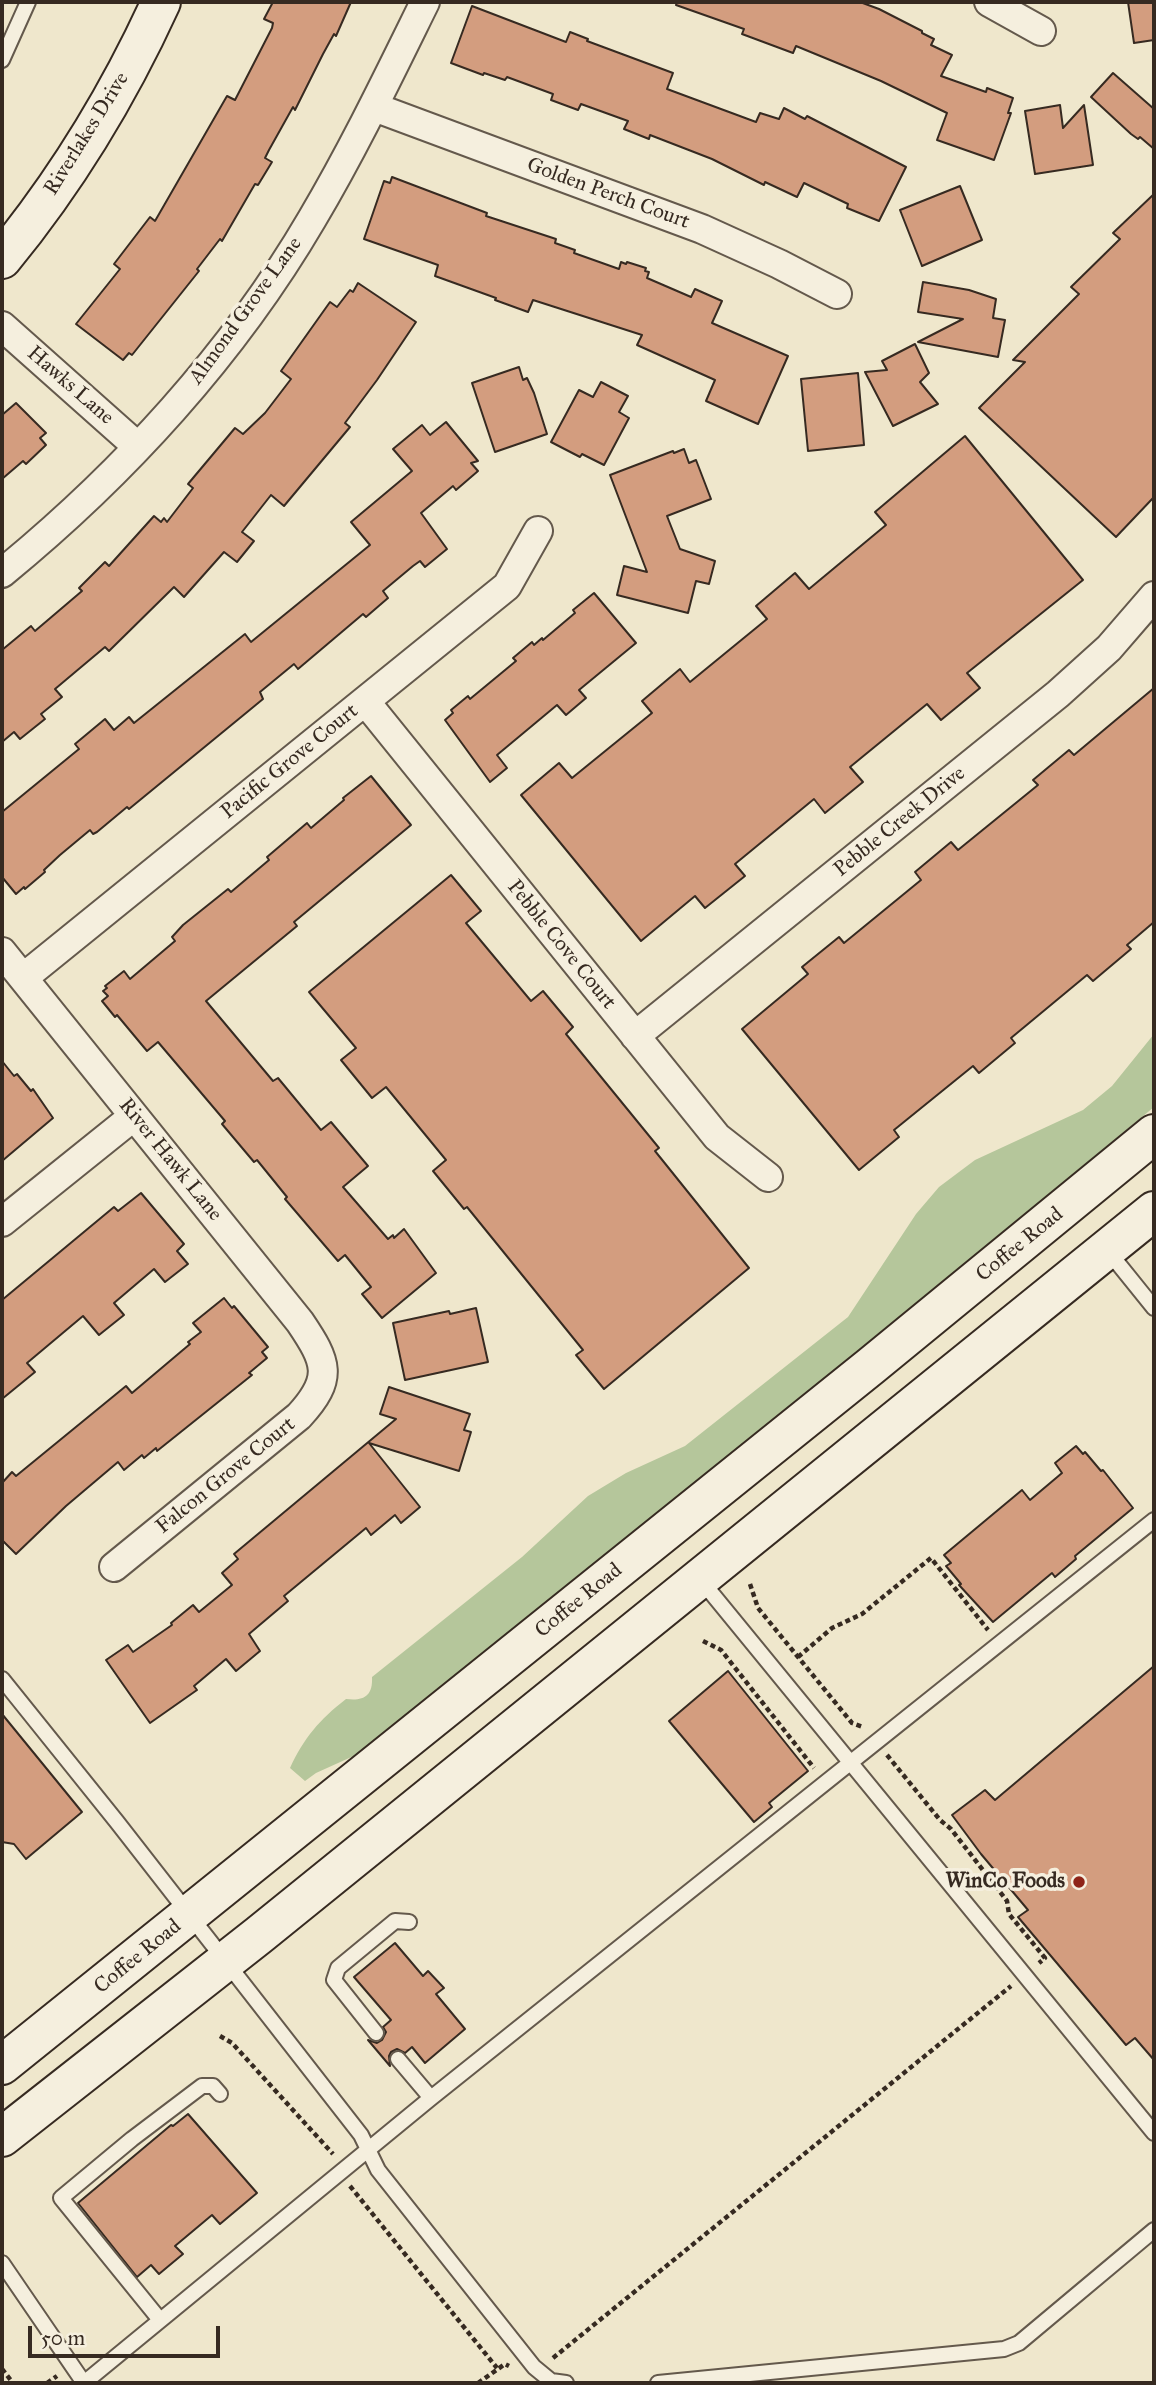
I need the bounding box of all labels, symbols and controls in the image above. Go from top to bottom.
street label: Riverlakes Drive [39,68,135,200]
street label: Golden Perch Court [523,153,693,235]
street label: Almond Grove Lane [184,232,308,390]
street label: Hawks Lane [21,341,119,431]
street label: Pacific Grove Court [216,699,364,825]
street label: Pebble Creek Drive [829,761,971,883]
street label: Pebble Cove Court [501,875,621,1015]
street label: River Hawk Lane [113,1094,227,1226]
street label: Coffee Road [972,1202,1068,1288]
street label: Falcon Grove Court [151,1412,301,1540]
street label: Coffee Road [531,1558,627,1644]
place label: WinCo Foods [945,1869,1065,1895]
marker: WinCo Foods [1071,1874,1087,1890]
street label: Coffee Road [90,1914,186,2000]
scale bar [32,2312,224,2356]
text: 50 m [41,2325,85,2351]

